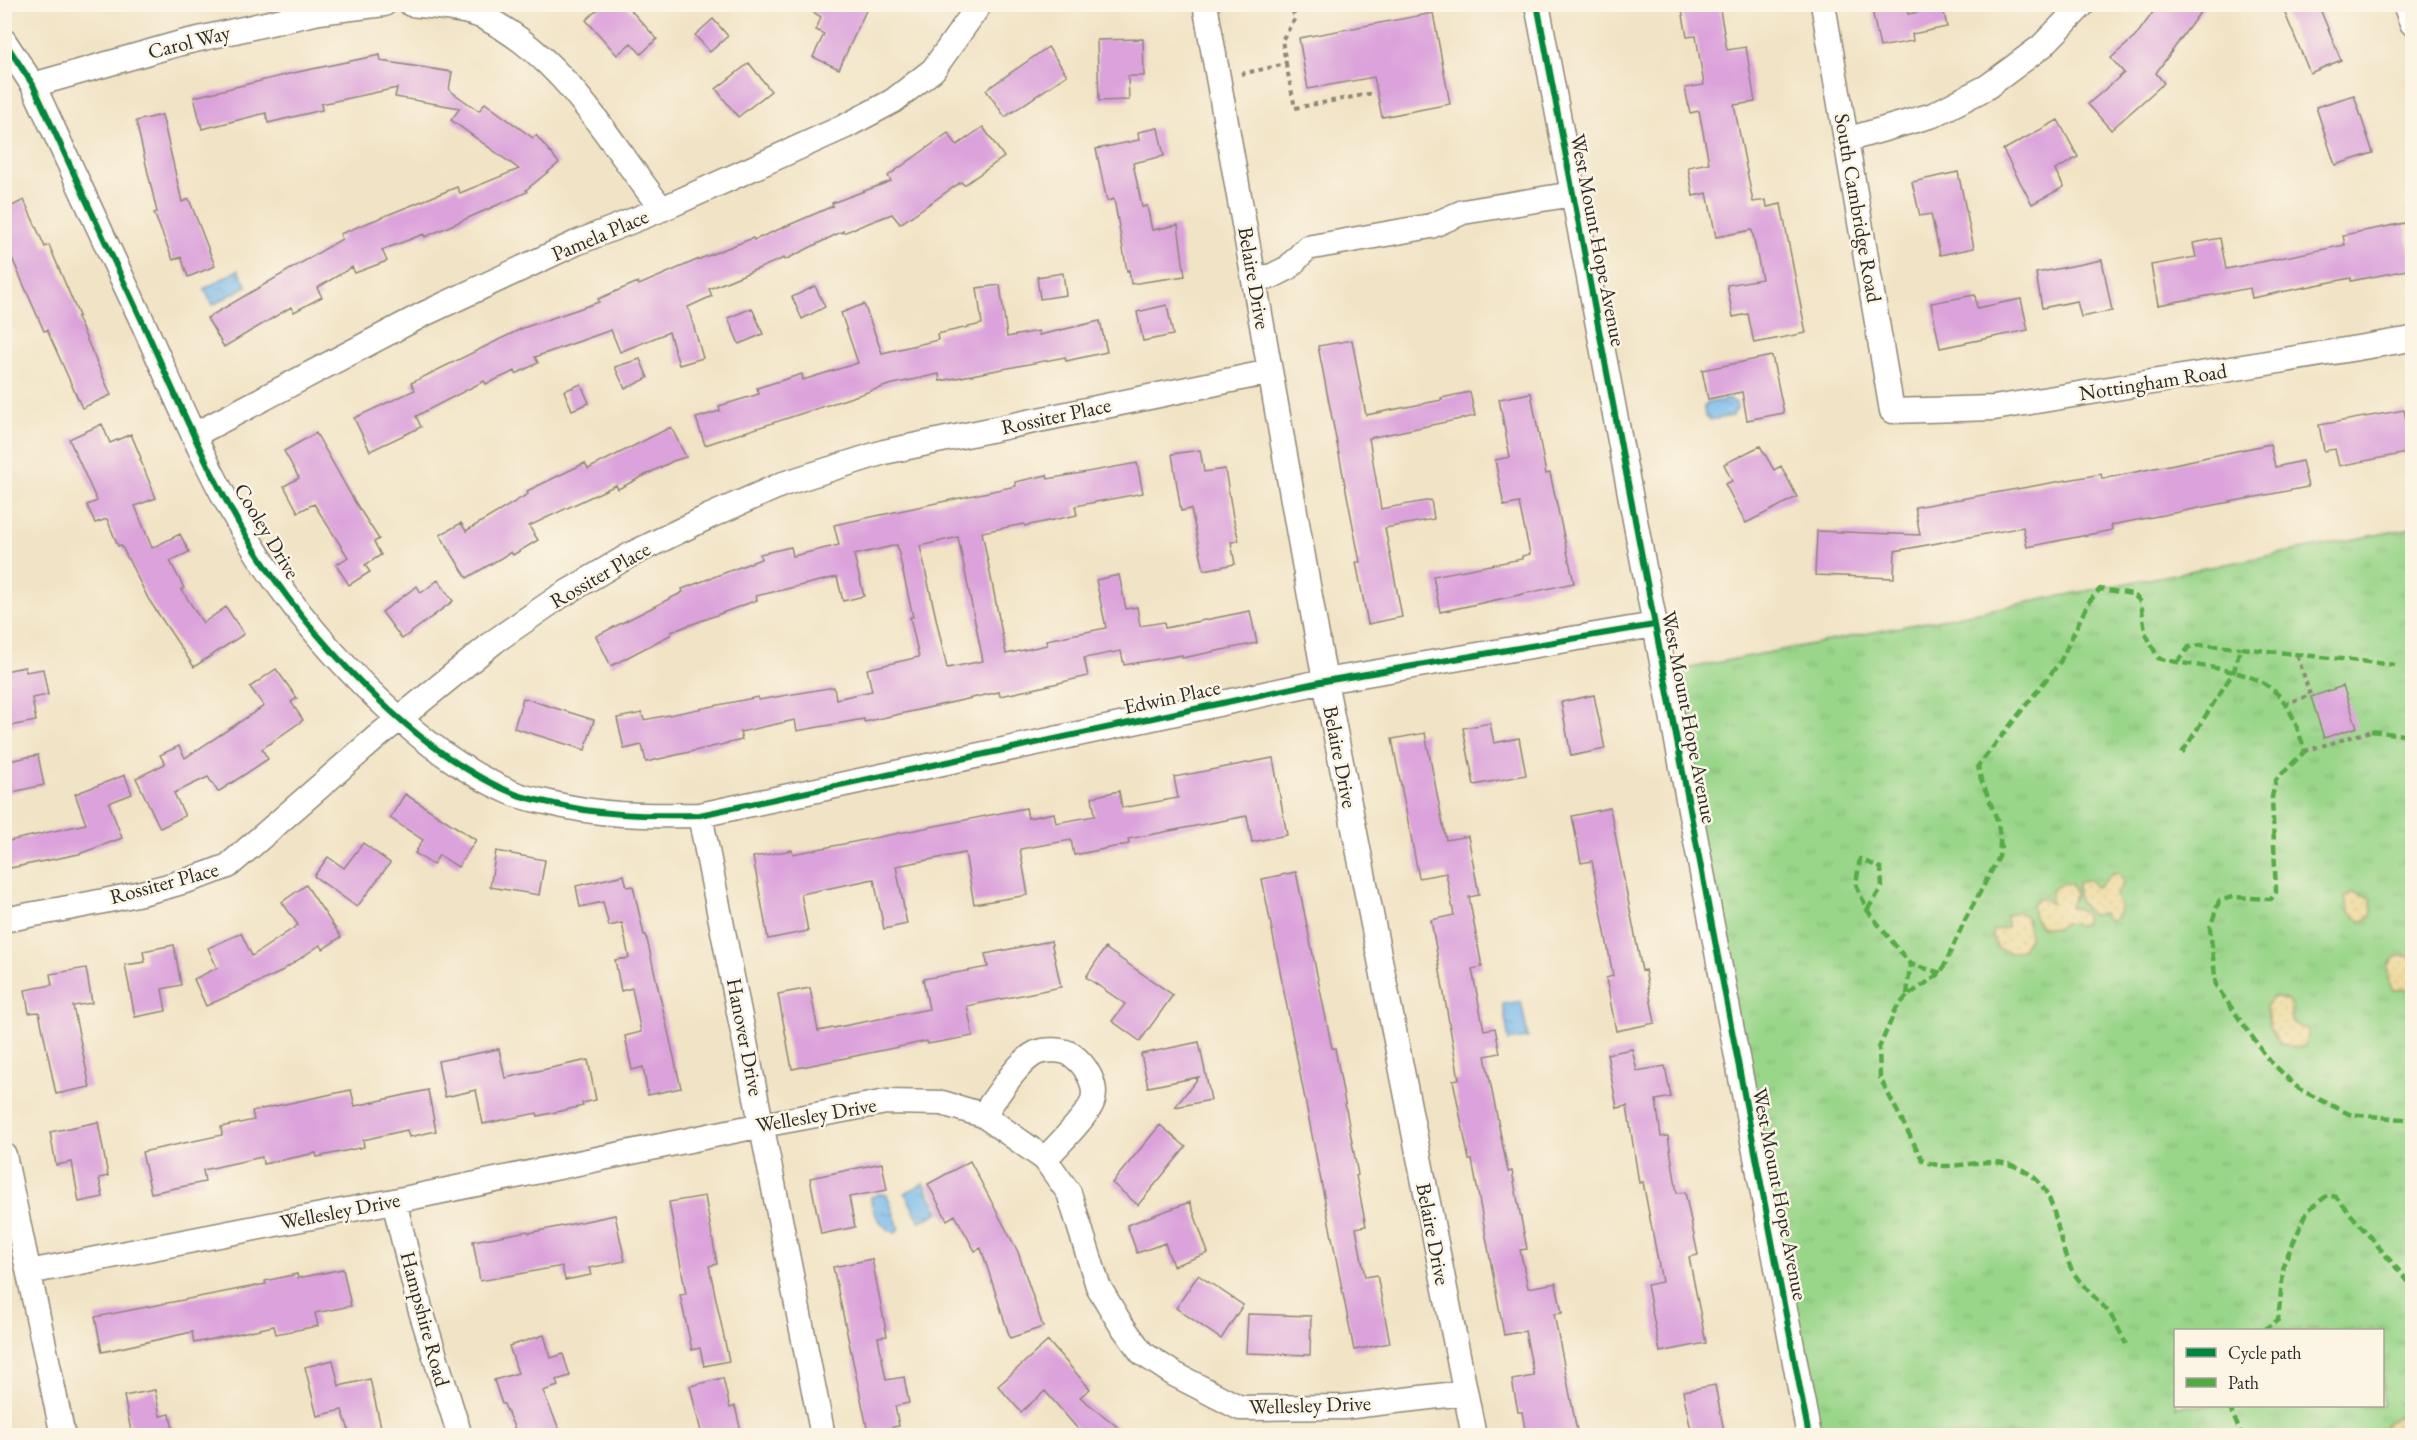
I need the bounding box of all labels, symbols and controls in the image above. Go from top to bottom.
street label: Carol Way [145,18,234,65]
street label: South Cambridge Road [1829,111,1888,305]
street label: West Mount Hope Avenue [1565,131,1632,348]
street label: Pamela Place [547,202,652,267]
street label: Belaire Drive [1232,225,1277,331]
street label: Nottingham Road [2077,356,2229,407]
street label: Rossiter Place [999,391,1113,440]
street label: Cooley Drive [228,478,307,584]
street label: Rossiter Place [545,535,655,614]
street label: West Mount Hope Avenue [1656,608,1723,825]
street label: Edwin Place [1121,673,1223,720]
street label: Belaire Drive [1317,704,1364,810]
street label: Rossiter Place [107,855,221,910]
street label: Hanover Drive [721,976,770,1098]
street label: West Mount Hope Avenue [1747,1085,1814,1302]
street label: Wellesley Drive [754,1091,878,1138]
street label: Belaire Drive [1410,1181,1457,1287]
street label: Wellesley Drive [278,1186,402,1235]
street label: Hampshire Road [394,1248,457,1390]
legend [2174,1329,2384,1407]
text: Cycle path [2228,1341,2302,1364]
text: Path [2228,1371,2259,1394]
street label: Wellesley Drive [1249,1389,1371,1420]

